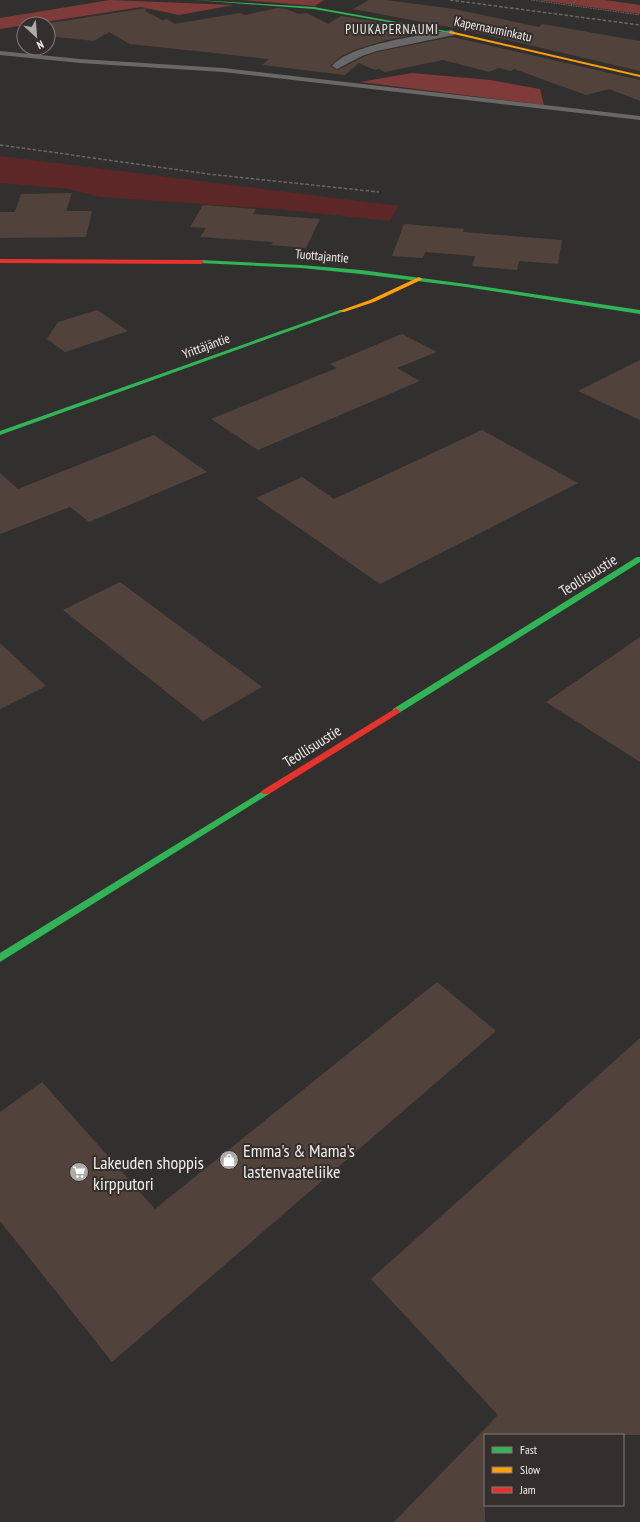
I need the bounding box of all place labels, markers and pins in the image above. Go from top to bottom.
place label: Emma's & Mama's lastenvaateliike [243,1139,355,1183]
shop icon: Emma's & Mama's lastenvaateliike [218,1149,240,1171]
place label: Lakeuden shoppis kirpputori [93,1151,204,1195]
supermarket icon: Lakeuden shoppis kirpputori [68,1161,90,1183]

